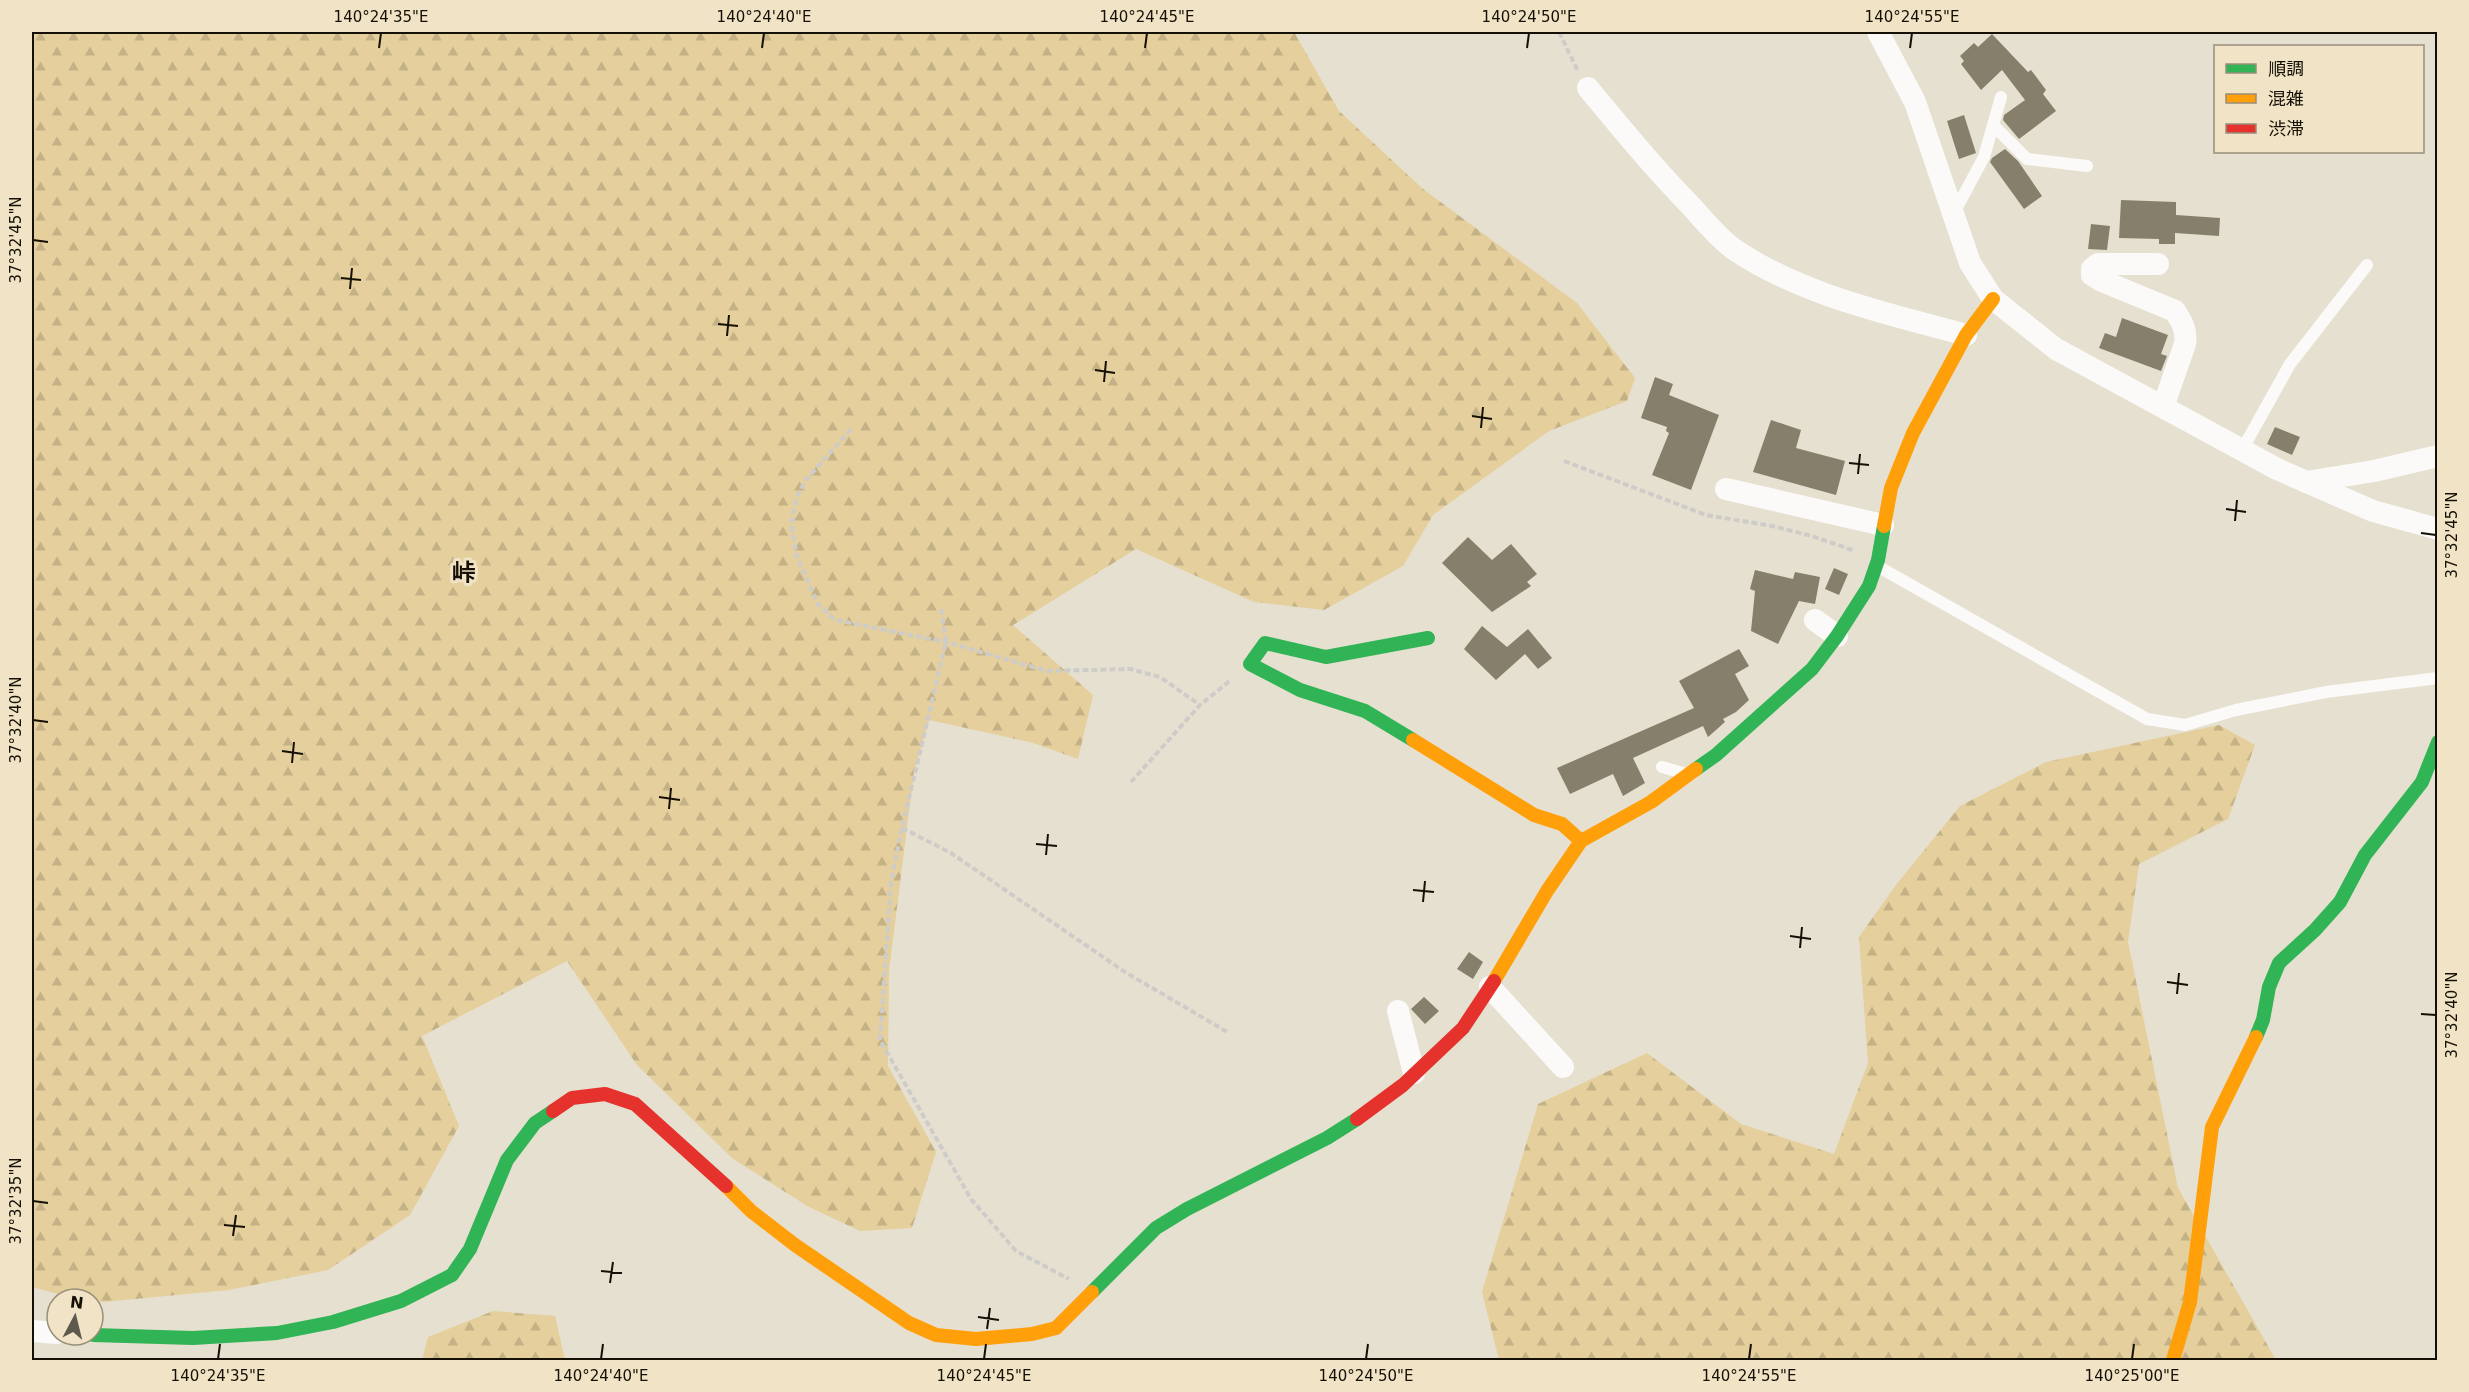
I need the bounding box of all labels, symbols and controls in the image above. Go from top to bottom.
text: 140°24'35"E [334,8,428,26]
text: 140°24'40"E [717,8,811,26]
text: 140°24'45"E [1100,8,1194,26]
text: 140°24'50"E [1482,8,1576,26]
text: 140°24'55"E [1865,8,1959,26]
legend [2214,45,2424,153]
text: 順調 [2268,58,2304,79]
text: 混雑 [2268,88,2304,109]
text: 渋滞 [2268,118,2304,139]
text: 37°32'45"N [7,196,25,284]
text: 37°32'45"N [2443,491,2461,579]
district label: 峠 [452,559,476,587]
text: 37°32'40"N [7,676,25,764]
text: 37°32'40"N [2443,971,2461,1059]
text: 37°32'35"N [7,1157,25,1245]
north arrow [45,1287,105,1347]
text: N [69,1292,85,1313]
text: 140°24'35"E [171,1367,265,1385]
text: 140°24'40"E [554,1367,648,1385]
text: 140°24'45"E [937,1367,1031,1385]
text: 140°24'50"E [1319,1367,1413,1385]
text: 140°24'55"E [1702,1367,1796,1385]
text: 140°25'00"E [2085,1367,2179,1385]

